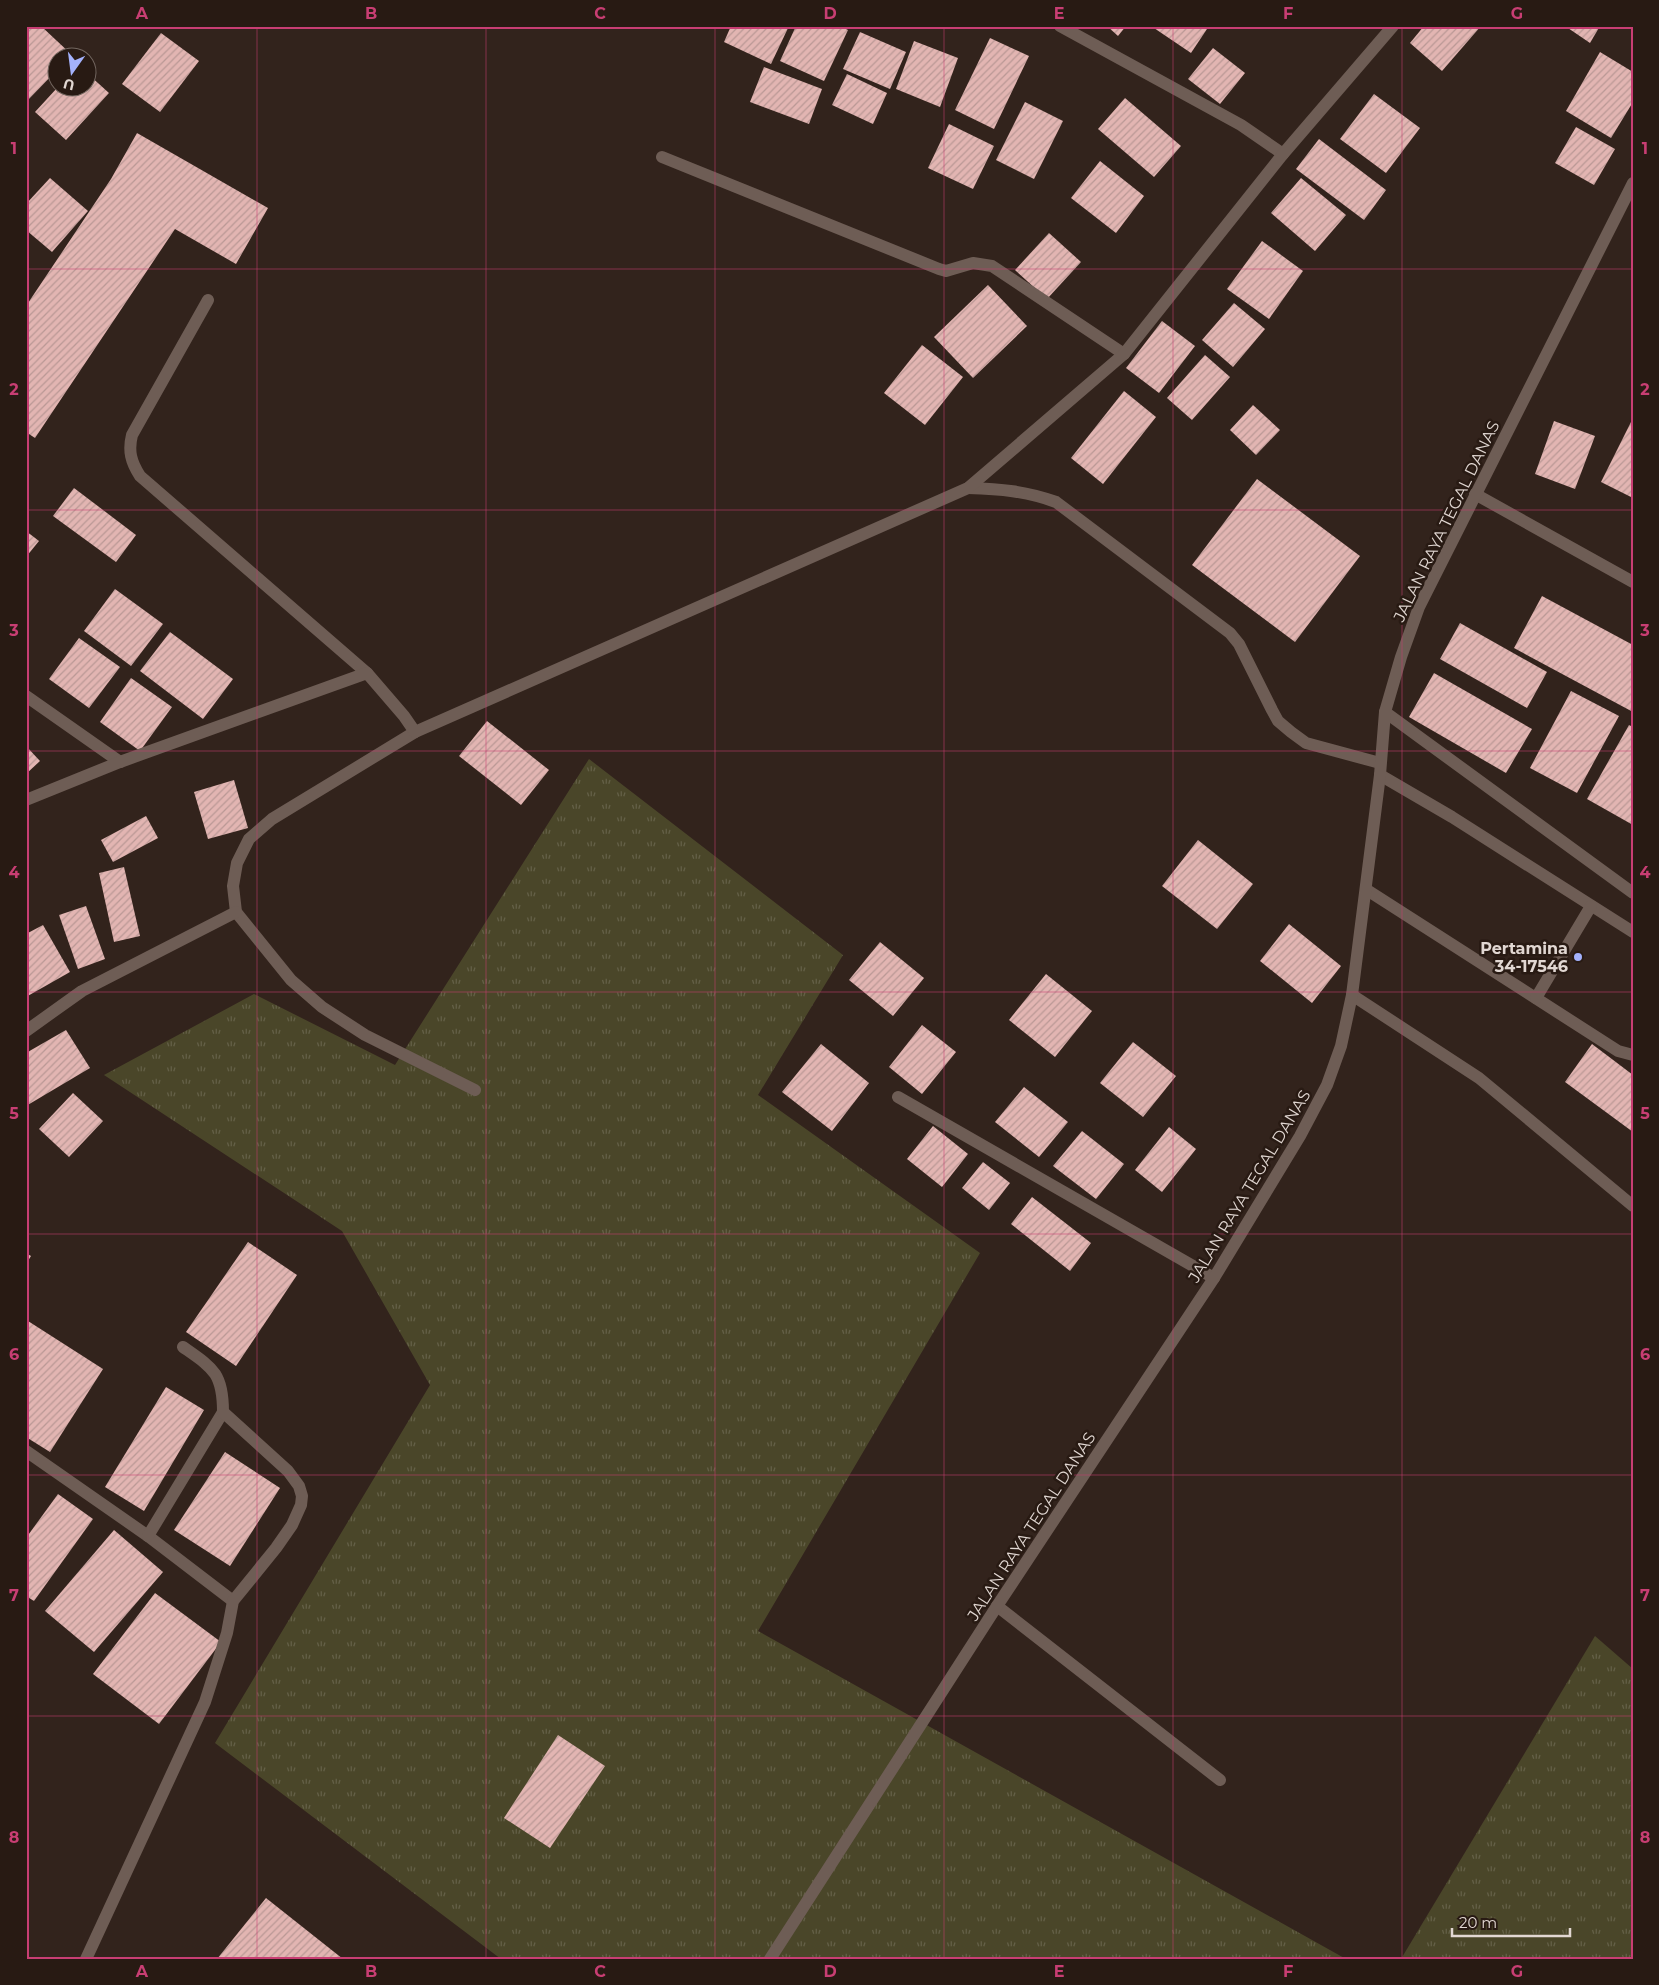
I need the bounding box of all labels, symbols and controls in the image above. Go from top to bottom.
text: A [135,4,149,23]
text: B [365,4,377,23]
text: C [594,4,606,23]
text: D [823,4,837,23]
text: E [1054,4,1064,23]
text: F [1283,4,1293,23]
text: G [1511,4,1523,23]
north arrow [48,48,98,98]
text: U [61,75,76,95]
text: 1 [11,139,17,158]
text: 1 [1642,139,1648,158]
text: 2 [9,380,19,399]
text: 2 [1640,380,1650,399]
street label: JALAN RAYA TEGAL DANAS [1389,418,1503,626]
text: 3 [8,621,19,640]
text: 3 [1639,621,1650,640]
text: 4 [8,863,20,882]
text: 4 [1639,863,1651,882]
place label: Pertamina 34-17546 [1480,939,1568,976]
marker: Pertamina 34-17546 [1572,951,1584,963]
street label: JALAN RAYA TEGAL DANAS [1184,1087,1315,1287]
text: 5 [9,1104,19,1123]
text: 5 [1640,1104,1650,1123]
text: 6 [9,1345,19,1364]
text: 6 [1640,1345,1650,1364]
street label: JALAN RAYA TEGAL DANAS [963,1428,1100,1625]
text: 7 [9,1586,19,1605]
text: 7 [1640,1586,1650,1605]
text: 8 [9,1828,19,1847]
text: 8 [1640,1828,1650,1847]
scale bar [1452,1905,1569,1937]
text: 20 m [1459,1913,1497,1932]
text: A [135,1962,149,1981]
text: B [365,1962,377,1981]
text: C [594,1962,606,1981]
text: D [823,1962,837,1981]
text: E [1054,1962,1064,1981]
text: F [1283,1962,1293,1981]
text: G [1511,1962,1523,1981]

